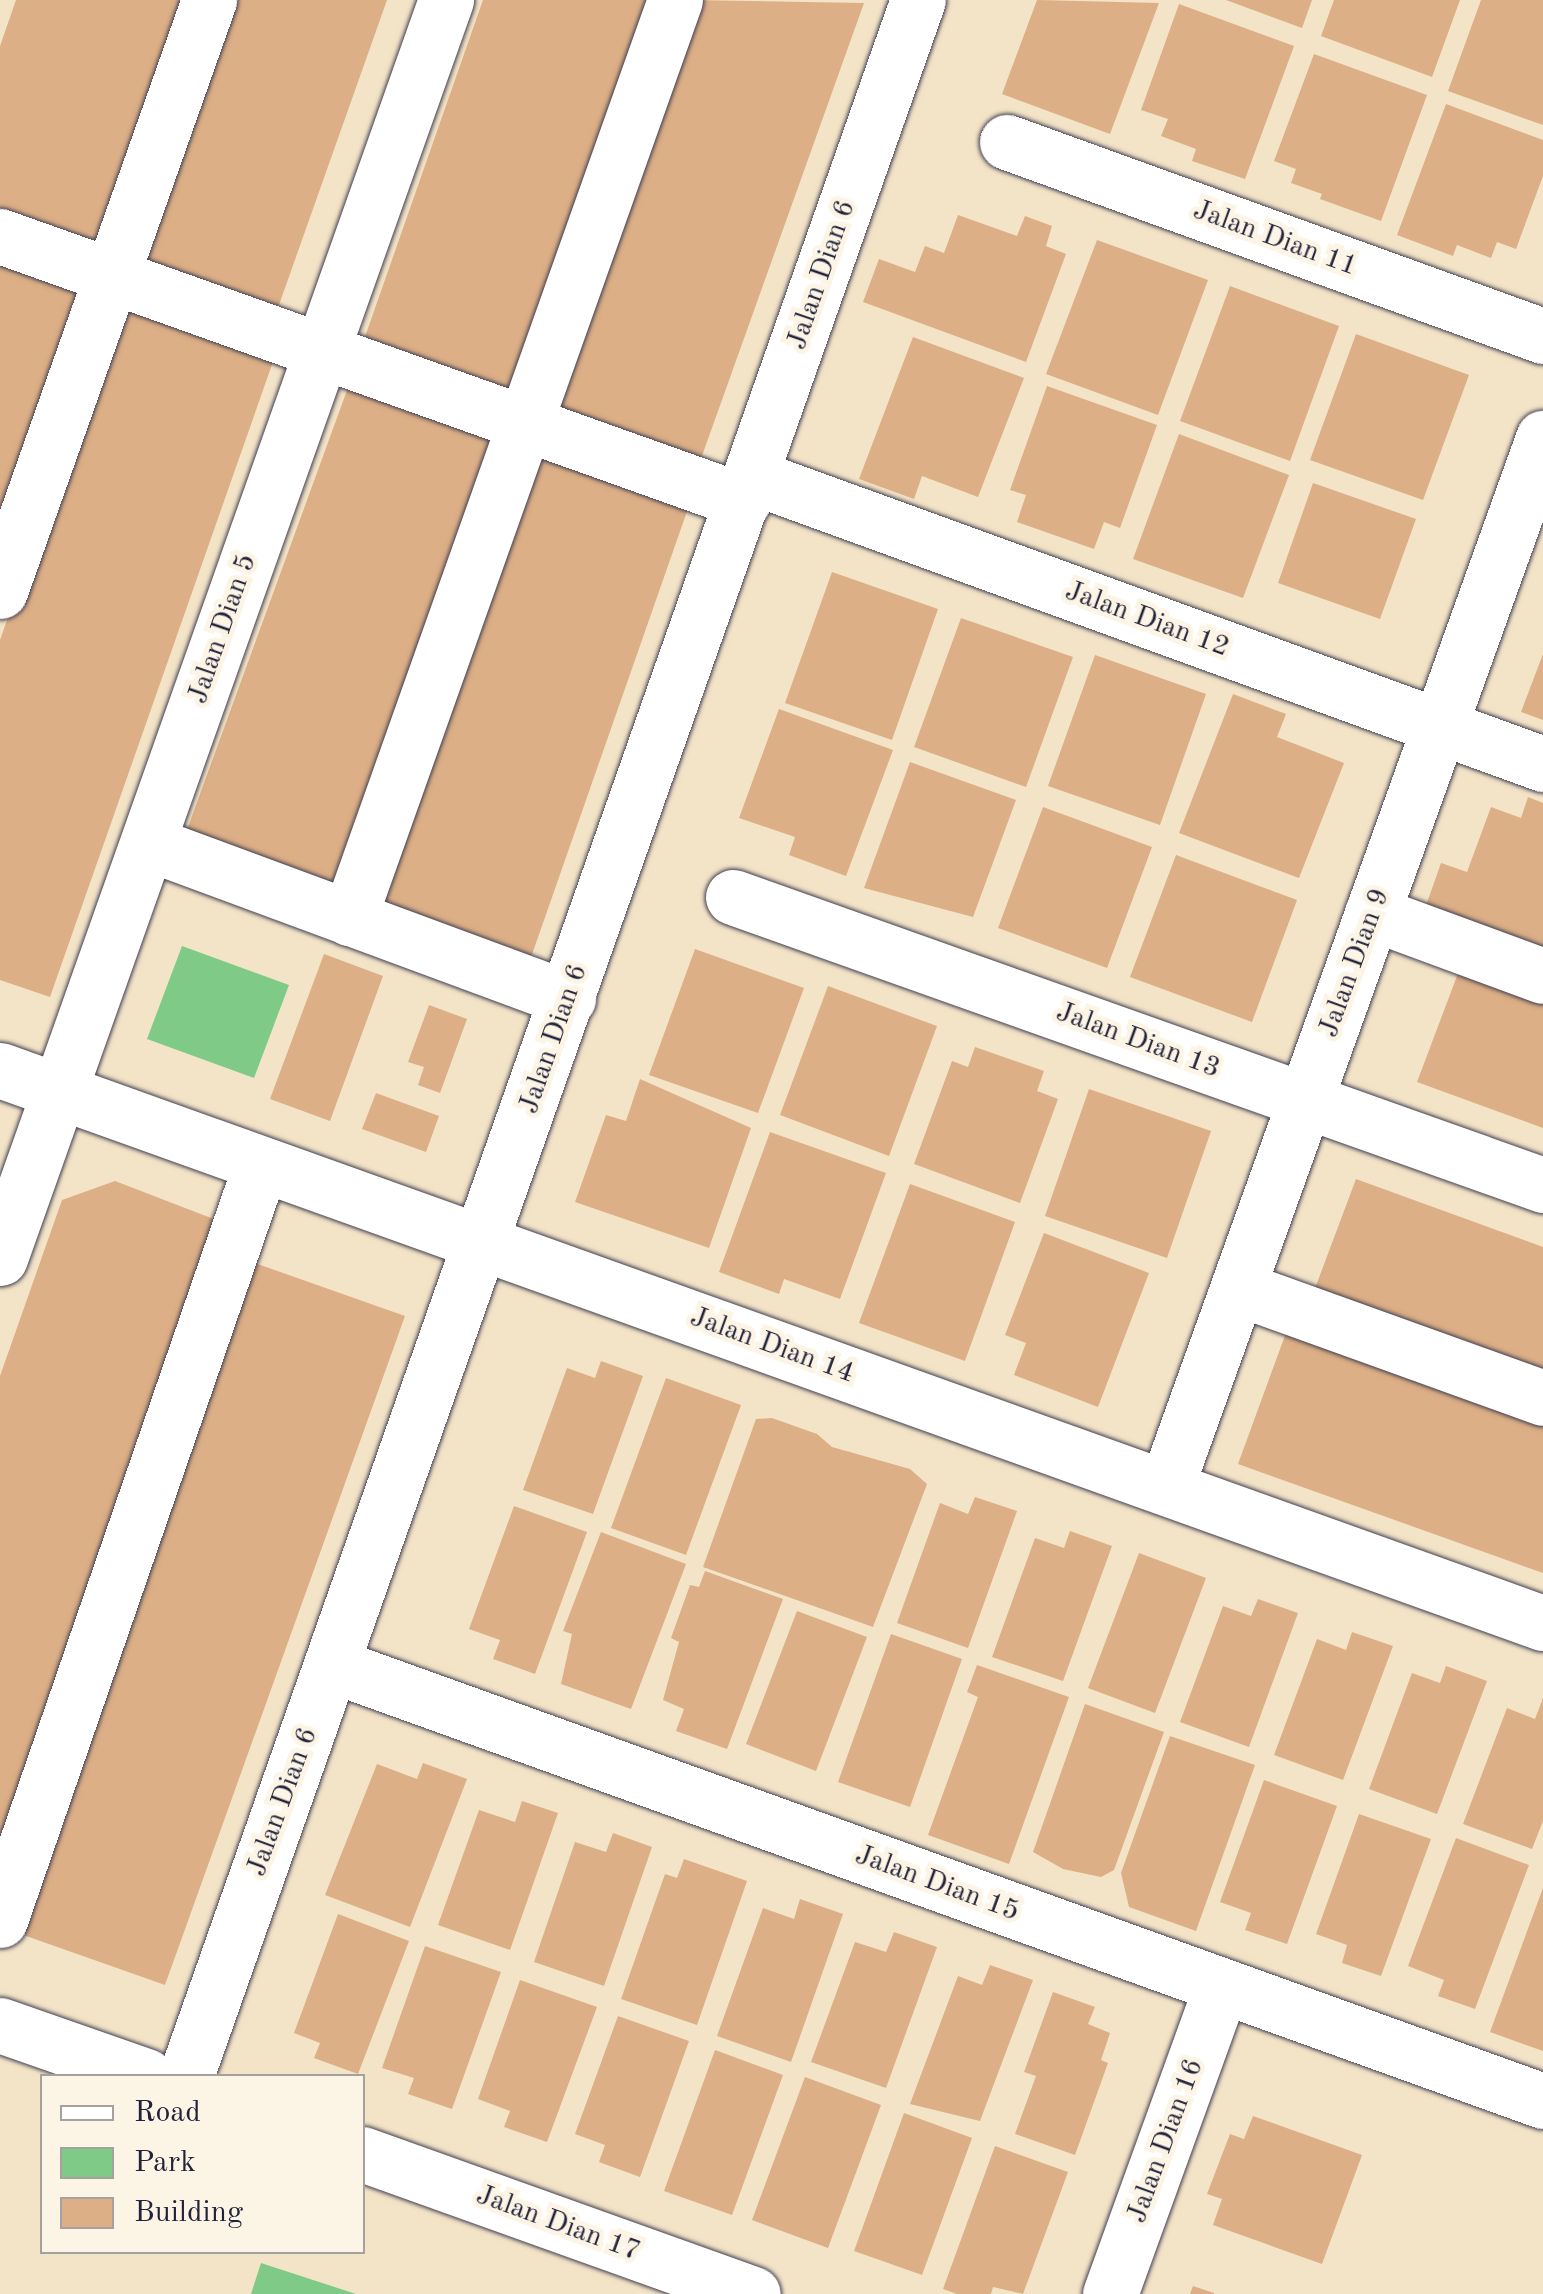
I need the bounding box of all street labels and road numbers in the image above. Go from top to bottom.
street label: Jalan Dian 11 [1188,194,1362,284]
street label: Jalan Dian 6 [781,196,863,354]
street label: Jalan Dian 5 [182,550,264,708]
street label: Jalan Dian 12 [1060,575,1234,665]
street label: Jalan Dian 9 [1313,884,1397,1042]
street label: Jalan Dian 6 [513,960,595,1118]
street label: Jalan Dian 13 [1051,996,1225,1086]
street label: Jalan Dian 14 [685,1301,859,1391]
street label: Jalan Dian 6 [241,1723,325,1881]
street label: Jalan Dian 15 [850,1839,1024,1929]
street label: Jalan Dian 16 [1121,2054,1211,2228]
street label: Jalan Dian 17 [471,2179,645,2269]

